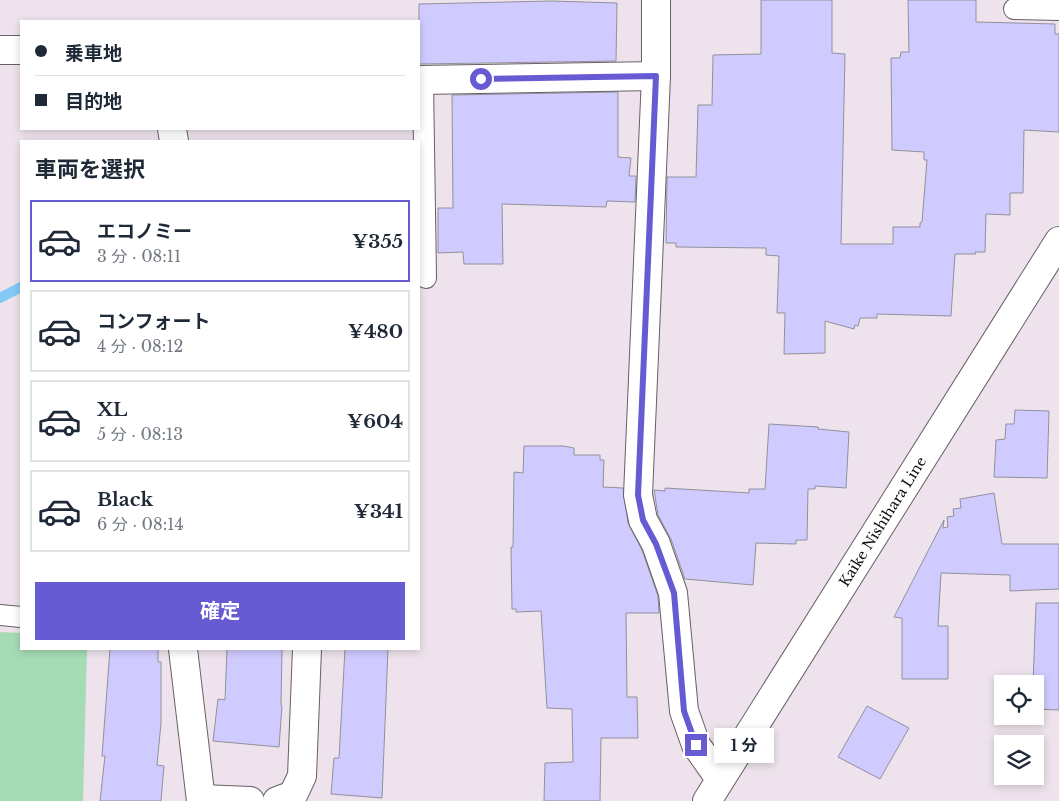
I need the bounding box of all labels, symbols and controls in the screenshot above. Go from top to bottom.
text: 乗車地 [65,42,122,65]
route start [470,68,492,90]
text: 目的地 [65,90,122,113]
text: 車両を選択 [35,156,145,183]
icon: car [37,219,82,264]
text: エコノミー [97,220,192,243]
text: ¥355 [352,230,403,253]
text: 3 分 · 08:11 [97,246,181,266]
icon: car [37,309,82,354]
text: コンフォート [97,310,210,333]
text: ¥480 [348,320,403,343]
text: 4 分 · 08:12 [97,336,183,356]
text: XL [97,398,127,421]
icon: car [37,399,82,444]
text: ¥604 [347,410,403,433]
text: 5 分 · 08:13 [97,424,183,444]
street label: Kaike Nishihara Line [835,453,930,590]
text: Black [97,488,153,511]
icon: car [37,489,82,534]
text: ¥341 [354,500,403,523]
text: 6 分 · 08:14 [97,514,184,534]
button: 確定 [35,582,405,640]
map controls [994,675,1044,785]
button: locate [994,675,1044,725]
callout: 1 分 [714,728,774,762]
route end [685,734,707,756]
text: 1 分 [730,735,758,755]
button: layers [994,735,1044,785]

